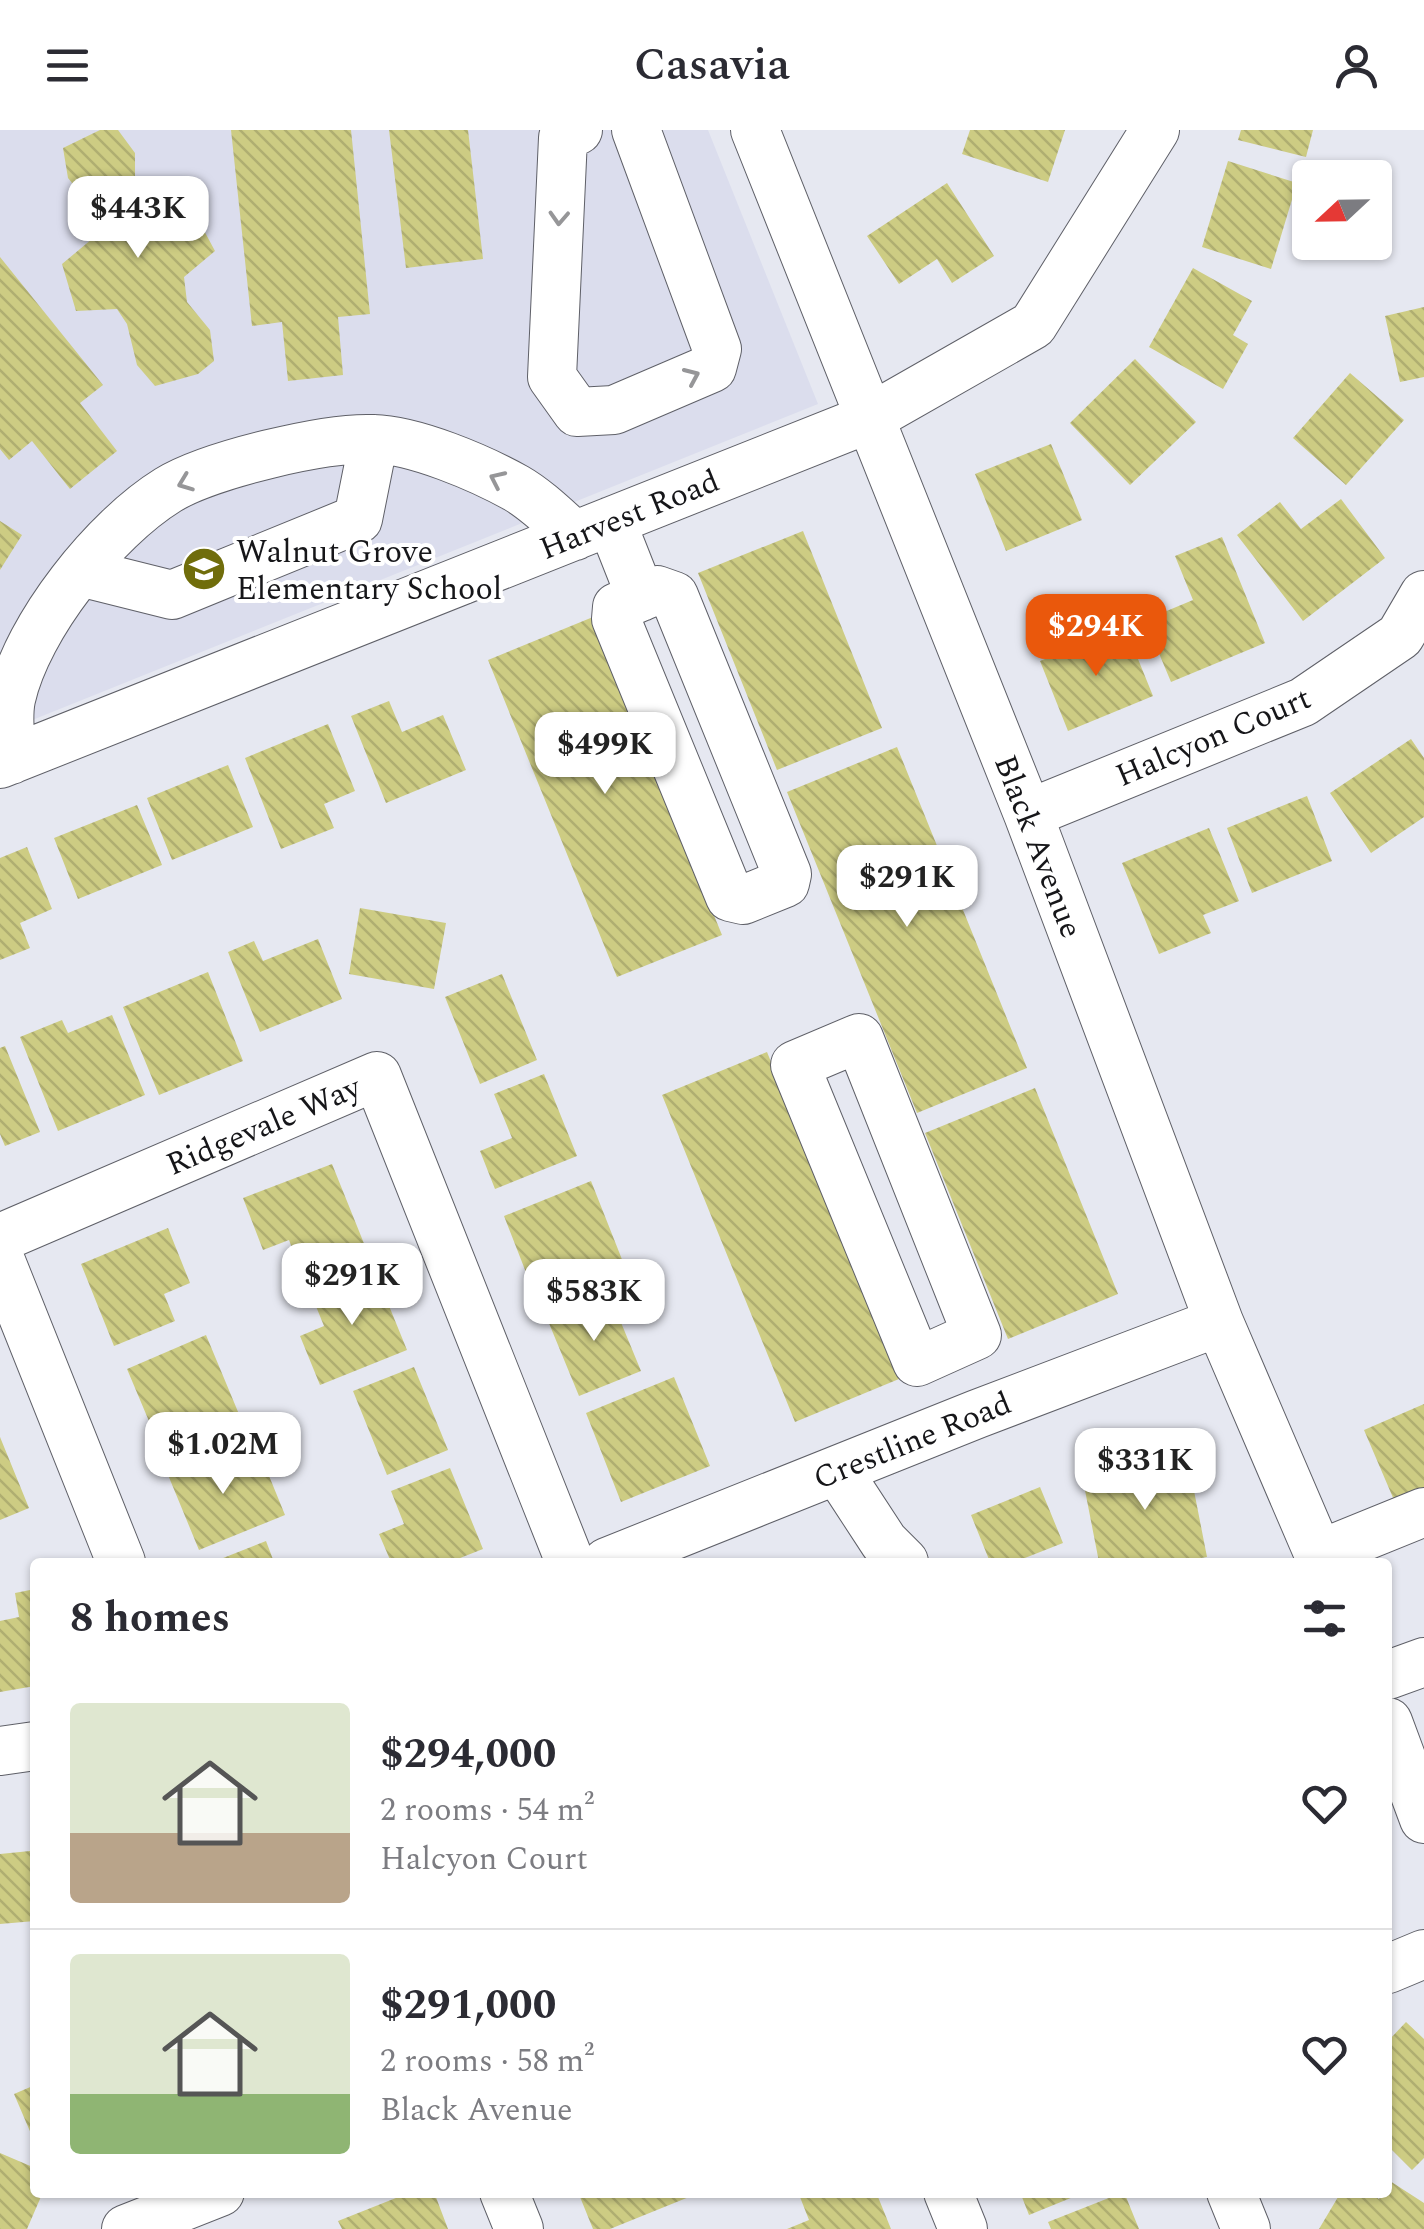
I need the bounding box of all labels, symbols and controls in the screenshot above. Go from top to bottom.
text: Casavia [634,31,790,100]
icon: menu [40,38,95,93]
icon: person [1329,38,1384,93]
north arrow [1292,160,1392,260]
map controls [1292,160,1392,260]
pin: $443K [68,176,208,261]
text: $443K [90,184,186,233]
one-way arrow [549,210,570,226]
one-way arrow [682,368,700,388]
street label: Harvest Road [532,457,727,574]
one-way arrow [489,471,507,491]
one-way arrow [177,472,195,492]
place label: Walnut Grove Elementary School [236,528,502,614]
school or university icon: Walnut Grove Elementary School [181,546,227,592]
pin: $294K [1026,594,1166,679]
text: $294K [1048,602,1144,651]
street label: Halcyon Court [1108,674,1319,801]
pin: $499K [535,712,675,797]
text: $499K [557,720,653,769]
street label: Black Avenue [980,748,1095,945]
pin: $291K [837,845,977,930]
text: $291K [859,853,955,902]
street label: Ridgevale Way [159,1063,370,1189]
pin: $291K [282,1243,422,1328]
text: $291K [304,1251,400,1300]
pin: $583K [524,1259,664,1344]
text: $583K [546,1267,642,1316]
street label: Crestline Road [806,1379,1019,1503]
pin: $1.02M [142,1412,304,1497]
text: $1.02M [167,1420,279,1469]
pin: $331K [1075,1428,1215,1513]
text: $331K [1097,1436,1193,1485]
text: 8 homes [70,1587,230,1650]
icon: filters [1297,1591,1352,1646]
text: $294,000 [380,1723,556,1786]
icon: home [150,1743,270,1863]
icon: heart [1297,1776,1352,1831]
text: 2 rooms · 54 m² [380,1786,594,1835]
text: Halcyon Court [380,1835,588,1884]
text: $291,000 [380,1974,556,2037]
icon: home [150,1994,270,2114]
icon: heart [1297,2027,1352,2082]
text: 2 rooms · 58 m² [380,2037,594,2086]
text: Black Avenue [380,2086,573,2135]

